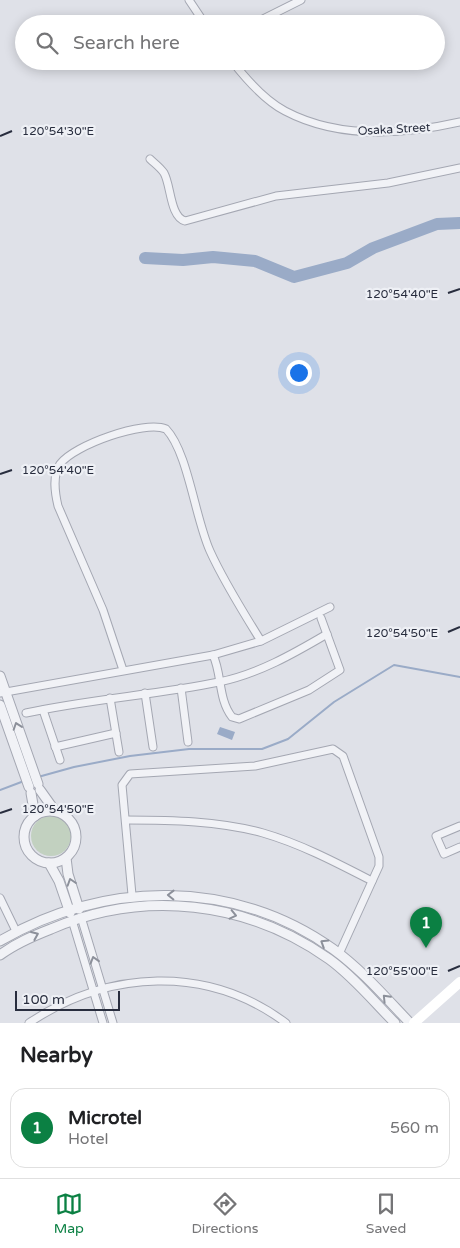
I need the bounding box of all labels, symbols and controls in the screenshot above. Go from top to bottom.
search box [15,15,445,70]
icon: search [33,29,61,57]
text: Search here [73,32,180,54]
street label: Osaka Street [357,120,431,138]
text: 120°54'30"E [22,124,95,138]
text: 120°54'40"E [366,287,439,301]
your location [286,360,312,386]
text: 120°54'40"E [22,463,95,477]
text: 120°54'50"E [366,626,439,640]
one-way arrow [13,722,23,730]
text: 120°54'50"E [22,802,95,816]
one-way arrow [66,879,76,887]
one-way arrow [167,890,174,900]
pin: 1 [410,907,442,948]
one-way arrow [229,909,238,920]
one-way arrow [30,931,39,942]
one-way arrow [320,940,329,950]
one-way arrow [90,956,100,964]
text: 120°55'00"E [366,964,439,978]
scale bar [15,988,120,1011]
text: 100 m [22,991,65,1008]
one-way arrow [383,995,392,1004]
text: Nearby [20,1043,93,1068]
text: Microtel [68,1107,142,1129]
text: 1 [32,1118,42,1138]
text: 560 m [390,1118,439,1138]
text: Hotel [68,1129,109,1149]
tab: Map [54,1190,84,1237]
tab: Directions [191,1190,258,1237]
tab: Saved [366,1190,406,1237]

